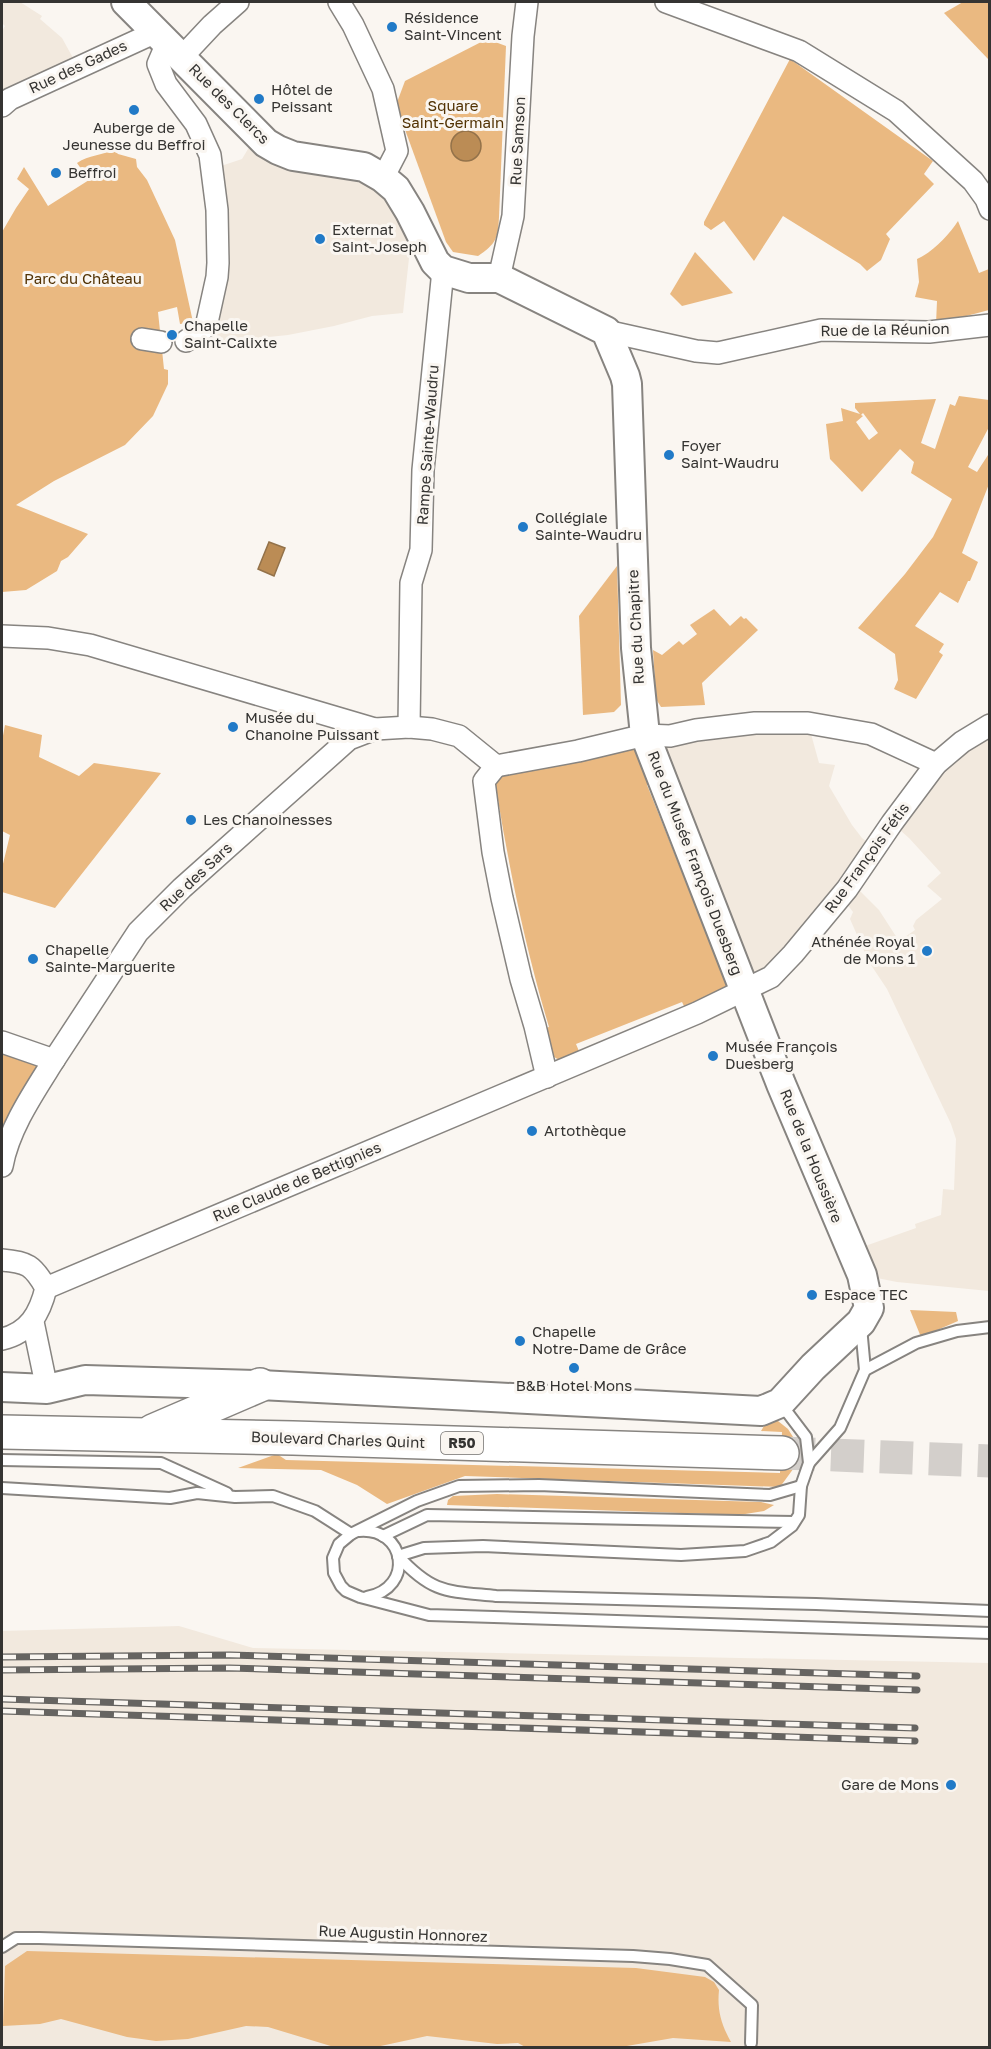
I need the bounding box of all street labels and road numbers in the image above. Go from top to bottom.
street label: Rue des Gades [26,36,129,97]
street label: Rue des Clercs [186,59,274,147]
street label: Rue Samson [506,96,528,186]
street label: Rue de la Réunion [820,319,950,339]
street label: Rampe Sainte-Waudru [412,364,442,526]
street label: Rue du Chapitre [623,569,647,685]
street label: Rue du Musée François Duesberg [645,748,747,977]
street label: Rue François Fétis [820,799,912,916]
street label: Rue des Sars [155,838,235,915]
street label: Rue de la Houssière [777,1086,847,1225]
street label: Rue Claude de Bettignies [210,1137,384,1225]
street label: Boulevard Charles Quint [251,1427,425,1451]
road number: R50 [441,1432,483,1454]
street label: Rue Augustin Honnorez [318,1921,488,1945]

